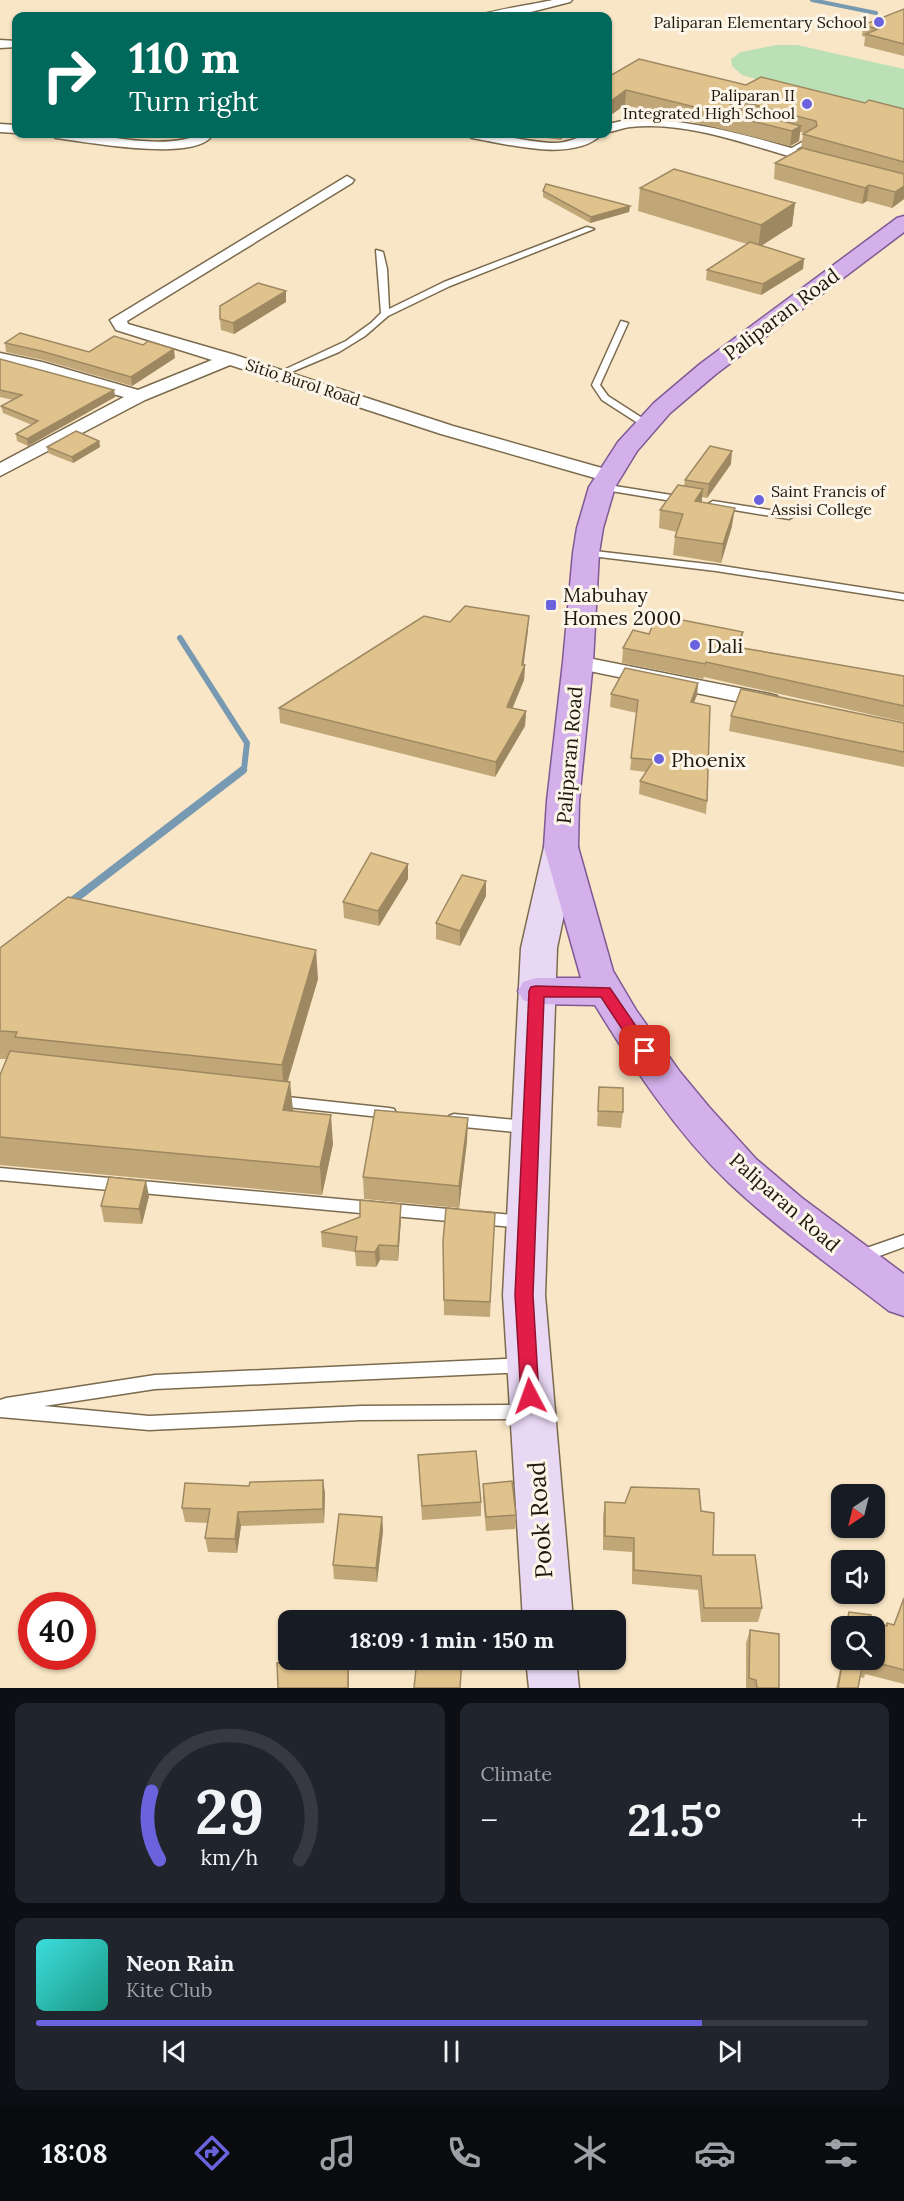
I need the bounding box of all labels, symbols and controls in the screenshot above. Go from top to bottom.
place label: Paliparan Elementary School [653,12,867,32]
marker: Paliparan Elementary School [872,15,886,29]
text: 110 m [129,31,240,85]
icon: right [30,36,108,114]
text: Turn right [129,84,258,118]
place label: Paliparan II Integrated High School [623,85,795,123]
marker: Paliparan II Integrated High School [800,97,814,111]
street label: Paliparan Road [718,262,844,366]
street label: Sitio Burol Road [243,354,363,410]
place label: Saint Francis of Assisi College [770,481,887,519]
marker: Saint Francis of Assisi College [752,493,766,507]
place label: Mabuhay Homes 2000 [563,582,681,630]
marker: Mabuhay Homes 2000 [544,598,558,612]
place label: Dali [707,633,743,658]
marker: Dali [688,638,702,652]
street label: Paliparan Road [551,685,587,825]
place label: Phoenix [671,747,746,772]
marker: Phoenix [652,752,666,766]
pin [619,1025,670,1076]
icon: arrive [628,1034,661,1067]
street label: Paliparan Road [725,1147,845,1257]
position arrow [498,1364,562,1428]
street label: Pook Road [520,1460,560,1580]
north arrow [831,1484,885,1538]
map controls [831,1484,885,1670]
button: sound [831,1550,885,1604]
speed limit sign: 40 [18,1592,96,1670]
button: search [831,1616,885,1670]
text: 18:09 · 1 min · 150 m [350,1626,554,1654]
text: Climate [481,1761,552,1786]
text: 29 [195,1771,264,1851]
text: 21.5° [627,1791,721,1848]
text: − [481,1799,498,1841]
text: + [850,1799,868,1841]
text: km/h [201,1843,259,1871]
text: Neon Rain [126,1949,234,1977]
text: Kite Club [126,1977,212,2002]
icon: previous [158,2035,191,2068]
icon: pause [435,2035,468,2068]
icon: next [713,2035,746,2068]
icon: directions [191,2132,233,2174]
icon: music [317,2132,359,2174]
icon: phone [443,2132,485,2174]
icon: climate [569,2132,611,2174]
icon: car [694,2132,736,2174]
icon: filters [820,2132,862,2174]
text: 18:08 [42,2136,108,2170]

